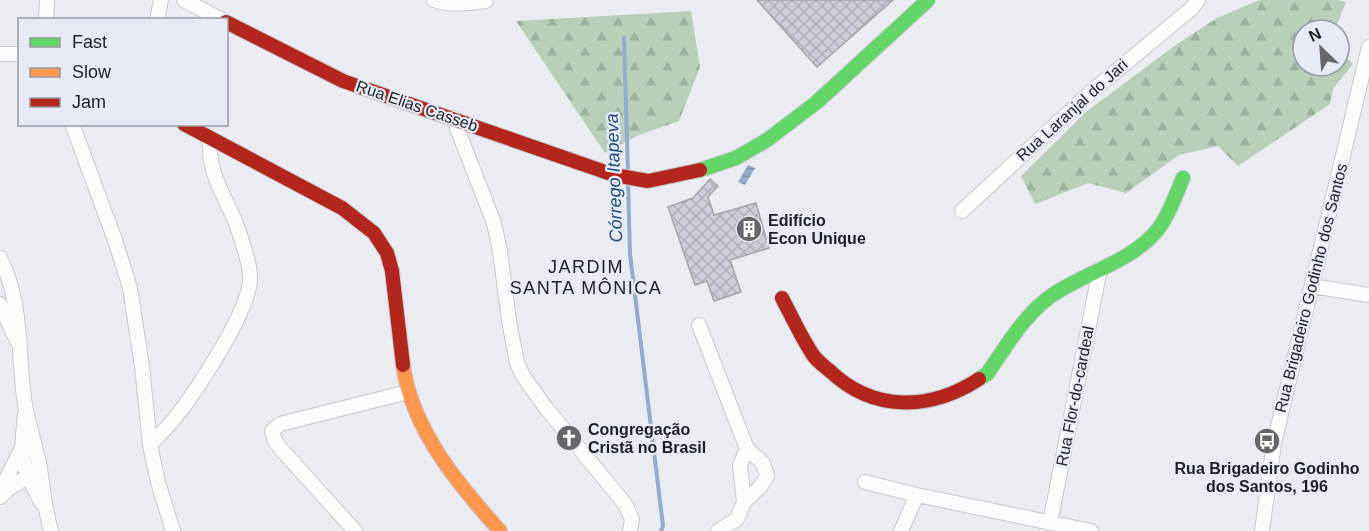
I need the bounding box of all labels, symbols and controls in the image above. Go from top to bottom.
legend [18,18,228,126]
north arrow [1291,18,1351,78]
text: N [1306,25,1324,45]
text: Fast [72,32,107,52]
street label: Rua Laranjal do Jari [1013,56,1131,164]
text: Slow [72,62,112,82]
street label: Rua Elias Casseb [354,77,480,135]
text: Jam [72,92,106,112]
water label: Córrego Itapeva [602,113,626,243]
street label: Rua Brigadeiro Godinho dos Santos [1272,162,1350,414]
place label: Edifício Econ Unique [768,212,866,247]
building icon: Edifício Econ Unique [734,214,764,244]
district label: JARDIM SANTA MÔNICA [510,257,662,298]
street label: Rua Flor-do-cardeal [1053,325,1097,467]
place label: Congregação Cristã no Brasil [588,421,706,456]
church icon: Congregação Cristã no Brasil [554,423,584,453]
bus stop icon: Rua Brigadeiro Godinho dos Santos, 196 [1252,426,1282,456]
place label: Rua Brigadeiro Godinho dos Santos, 196 [1175,460,1360,495]

